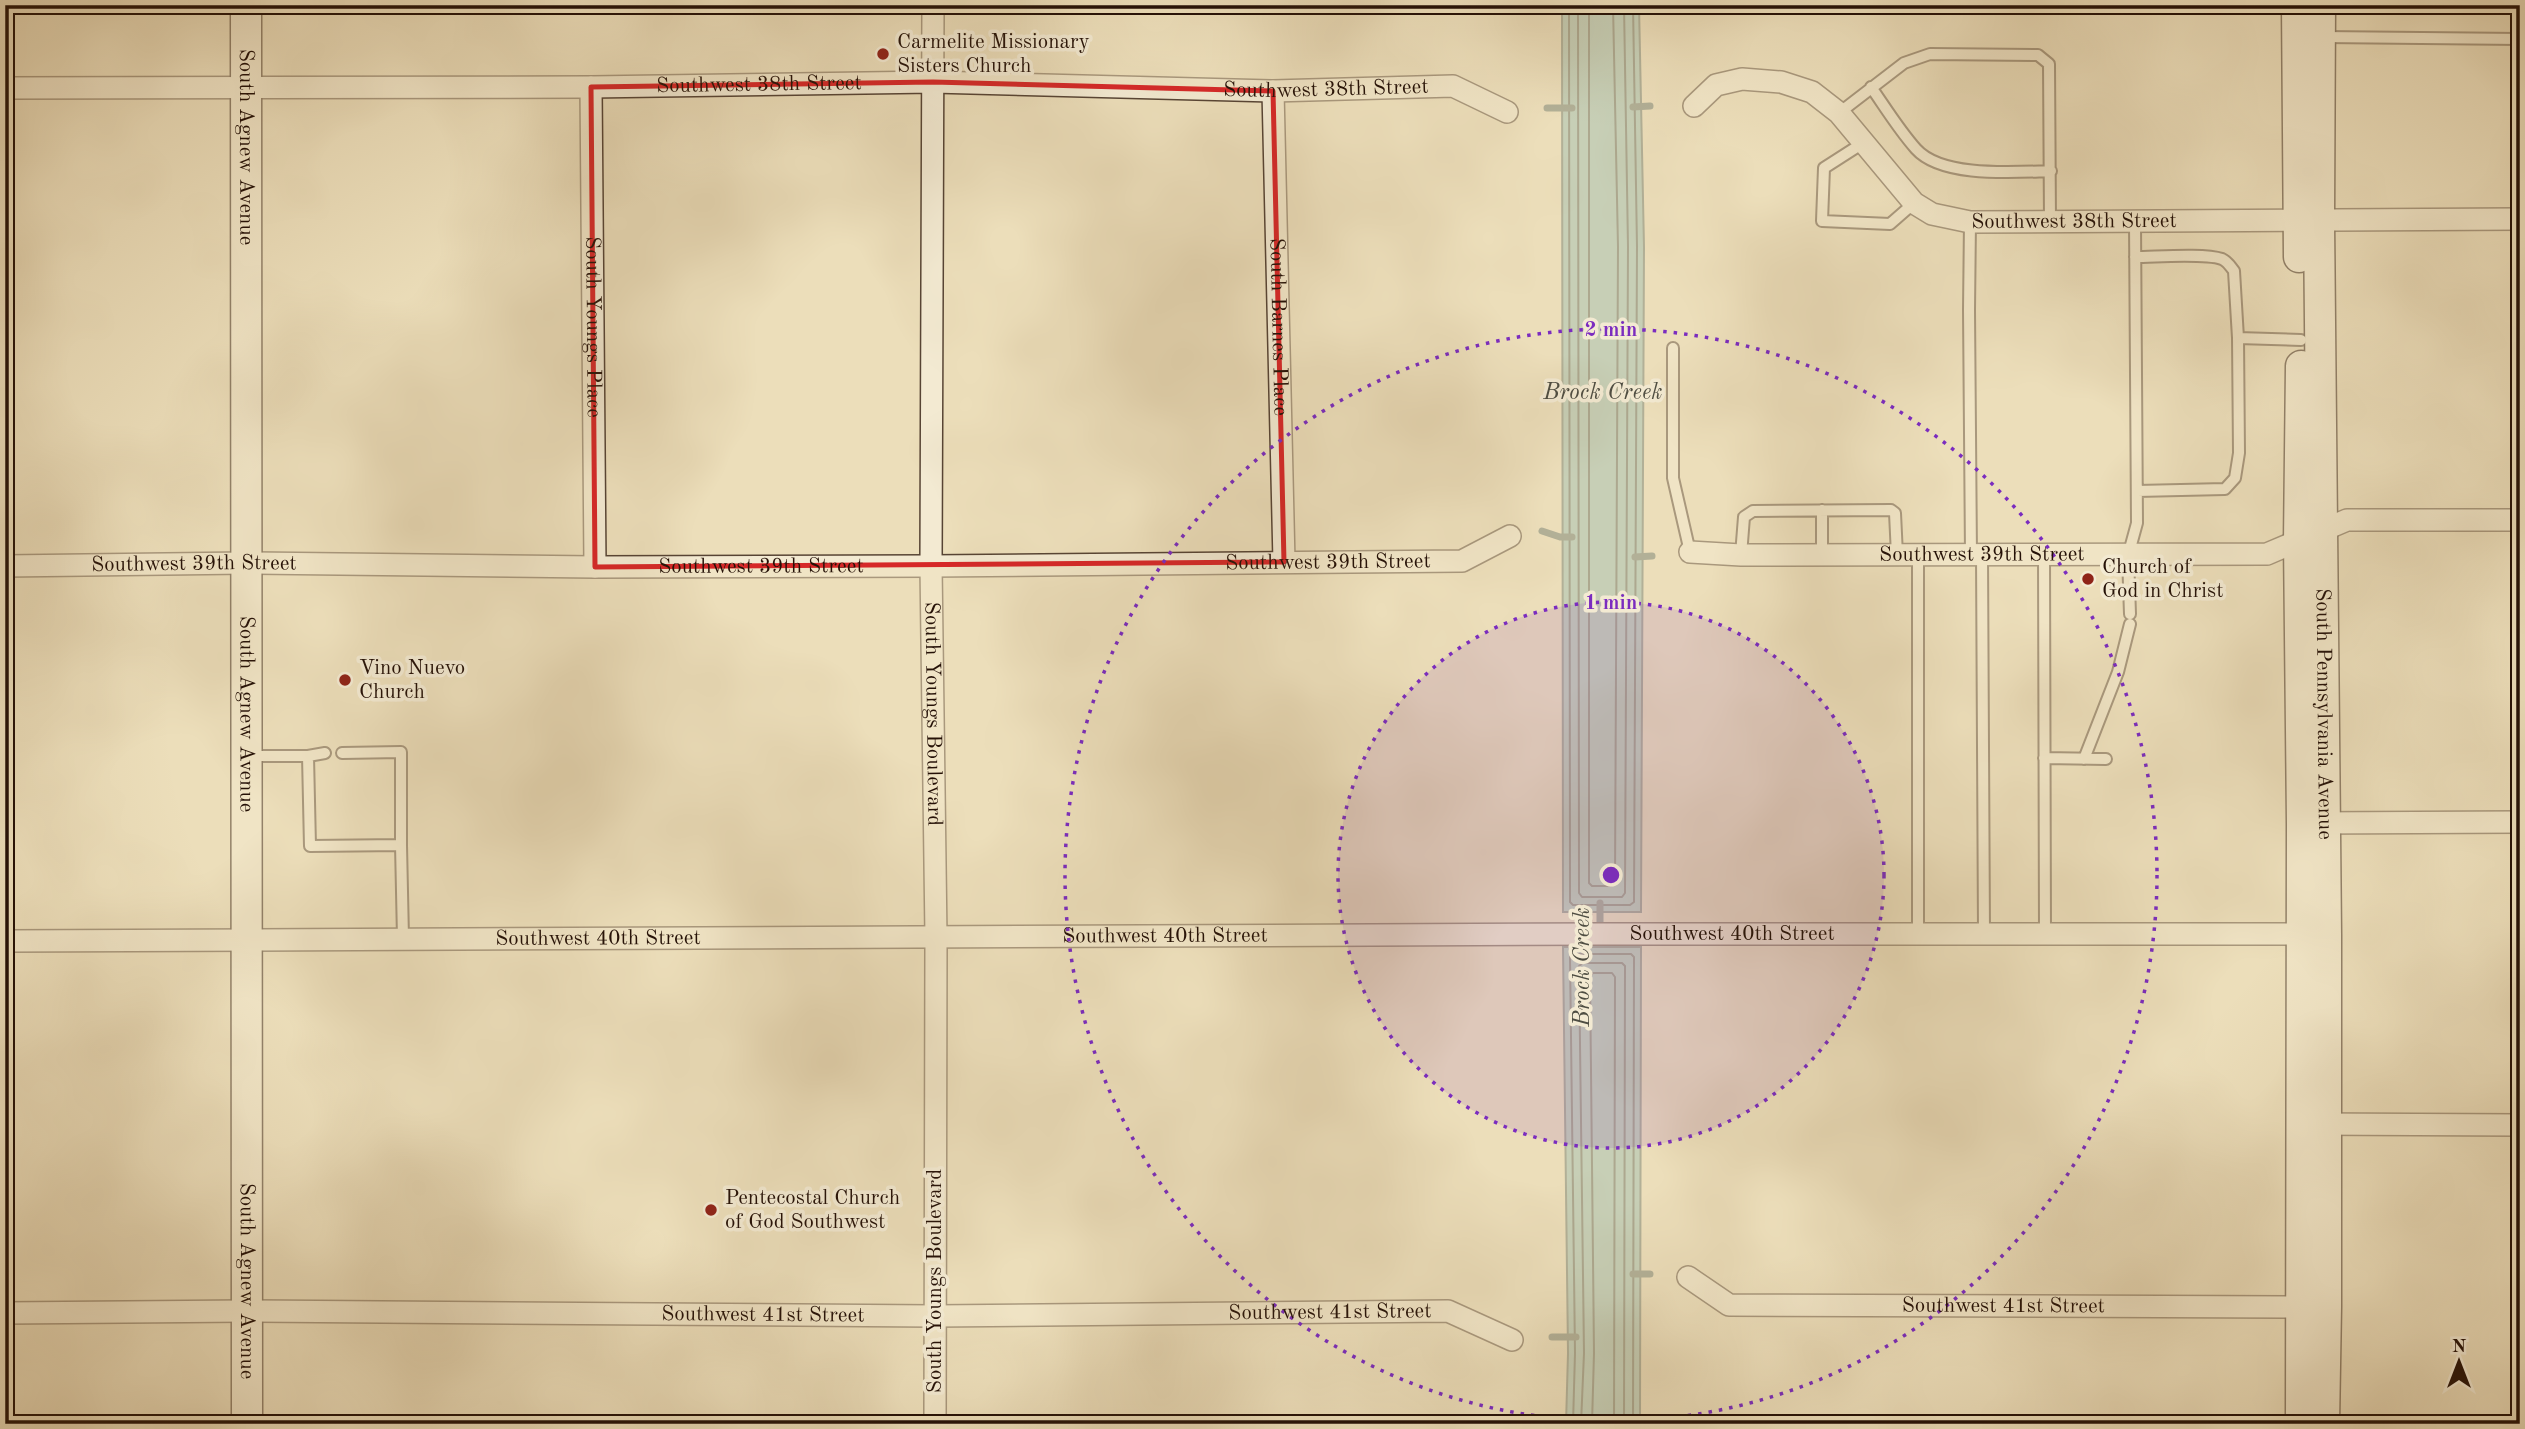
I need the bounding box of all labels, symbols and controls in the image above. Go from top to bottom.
place label: Carmelite Missionary Sisters Church [897,32,1090,77]
marker: Carmelite Missionary Sisters Church [875,46,891,62]
street label: South Agnew Avenue [236,49,257,245]
street label: Southwest 38th Street [656,73,862,97]
street label: Southwest 38th Street [1223,76,1429,102]
street label: Southwest 38th Street [1971,210,2177,232]
street label: South Youngs Place [582,236,604,418]
street label: South Barnes Place [1266,238,1291,416]
text: 2 min [1585,320,1637,341]
water label: Brock Creek [1542,381,1663,404]
street label: Southwest 39th Street [1879,544,2085,565]
street label: Southwest 39th Street [1225,551,1431,574]
street label: Southwest 39th Street [91,552,297,575]
street label: Southwest 39th Street [658,556,864,577]
place label: Church of God in Christ [2102,557,2224,602]
marker: Church of God in Christ [2080,571,2096,587]
street label: South Pennsylvania Avenue [2312,588,2336,840]
text: 1 min [1585,593,1637,614]
street label: South Youngs Boulevard [921,602,945,826]
street label: South Agnew Avenue [236,616,257,812]
place label: Vino Nuevo Church [359,658,465,703]
marker: Vino Nuevo Church [337,672,353,688]
centre of rings [1599,863,1623,887]
water label: Brock Creek [1571,907,1594,1028]
street label: Southwest 40th Street [1629,924,1835,945]
street label: Southwest 40th Street [1062,925,1268,947]
street label: Southwest 40th Street [495,927,701,949]
street label: South Youngs Boulevard [925,1169,946,1393]
street label: South Agnew Avenue [236,1183,257,1379]
place label: Pentecostal Church of God Southwest [725,1188,900,1233]
marker: Pentecostal Church of God Southwest [703,1202,719,1218]
street label: Southwest 41st Street [1902,1295,2105,1317]
street label: Southwest 41st Street [1228,1301,1432,1324]
street label: Southwest 41st Street [661,1304,865,1326]
north arrow [2424,1328,2494,1398]
text: N [2452,1338,2467,1357]

